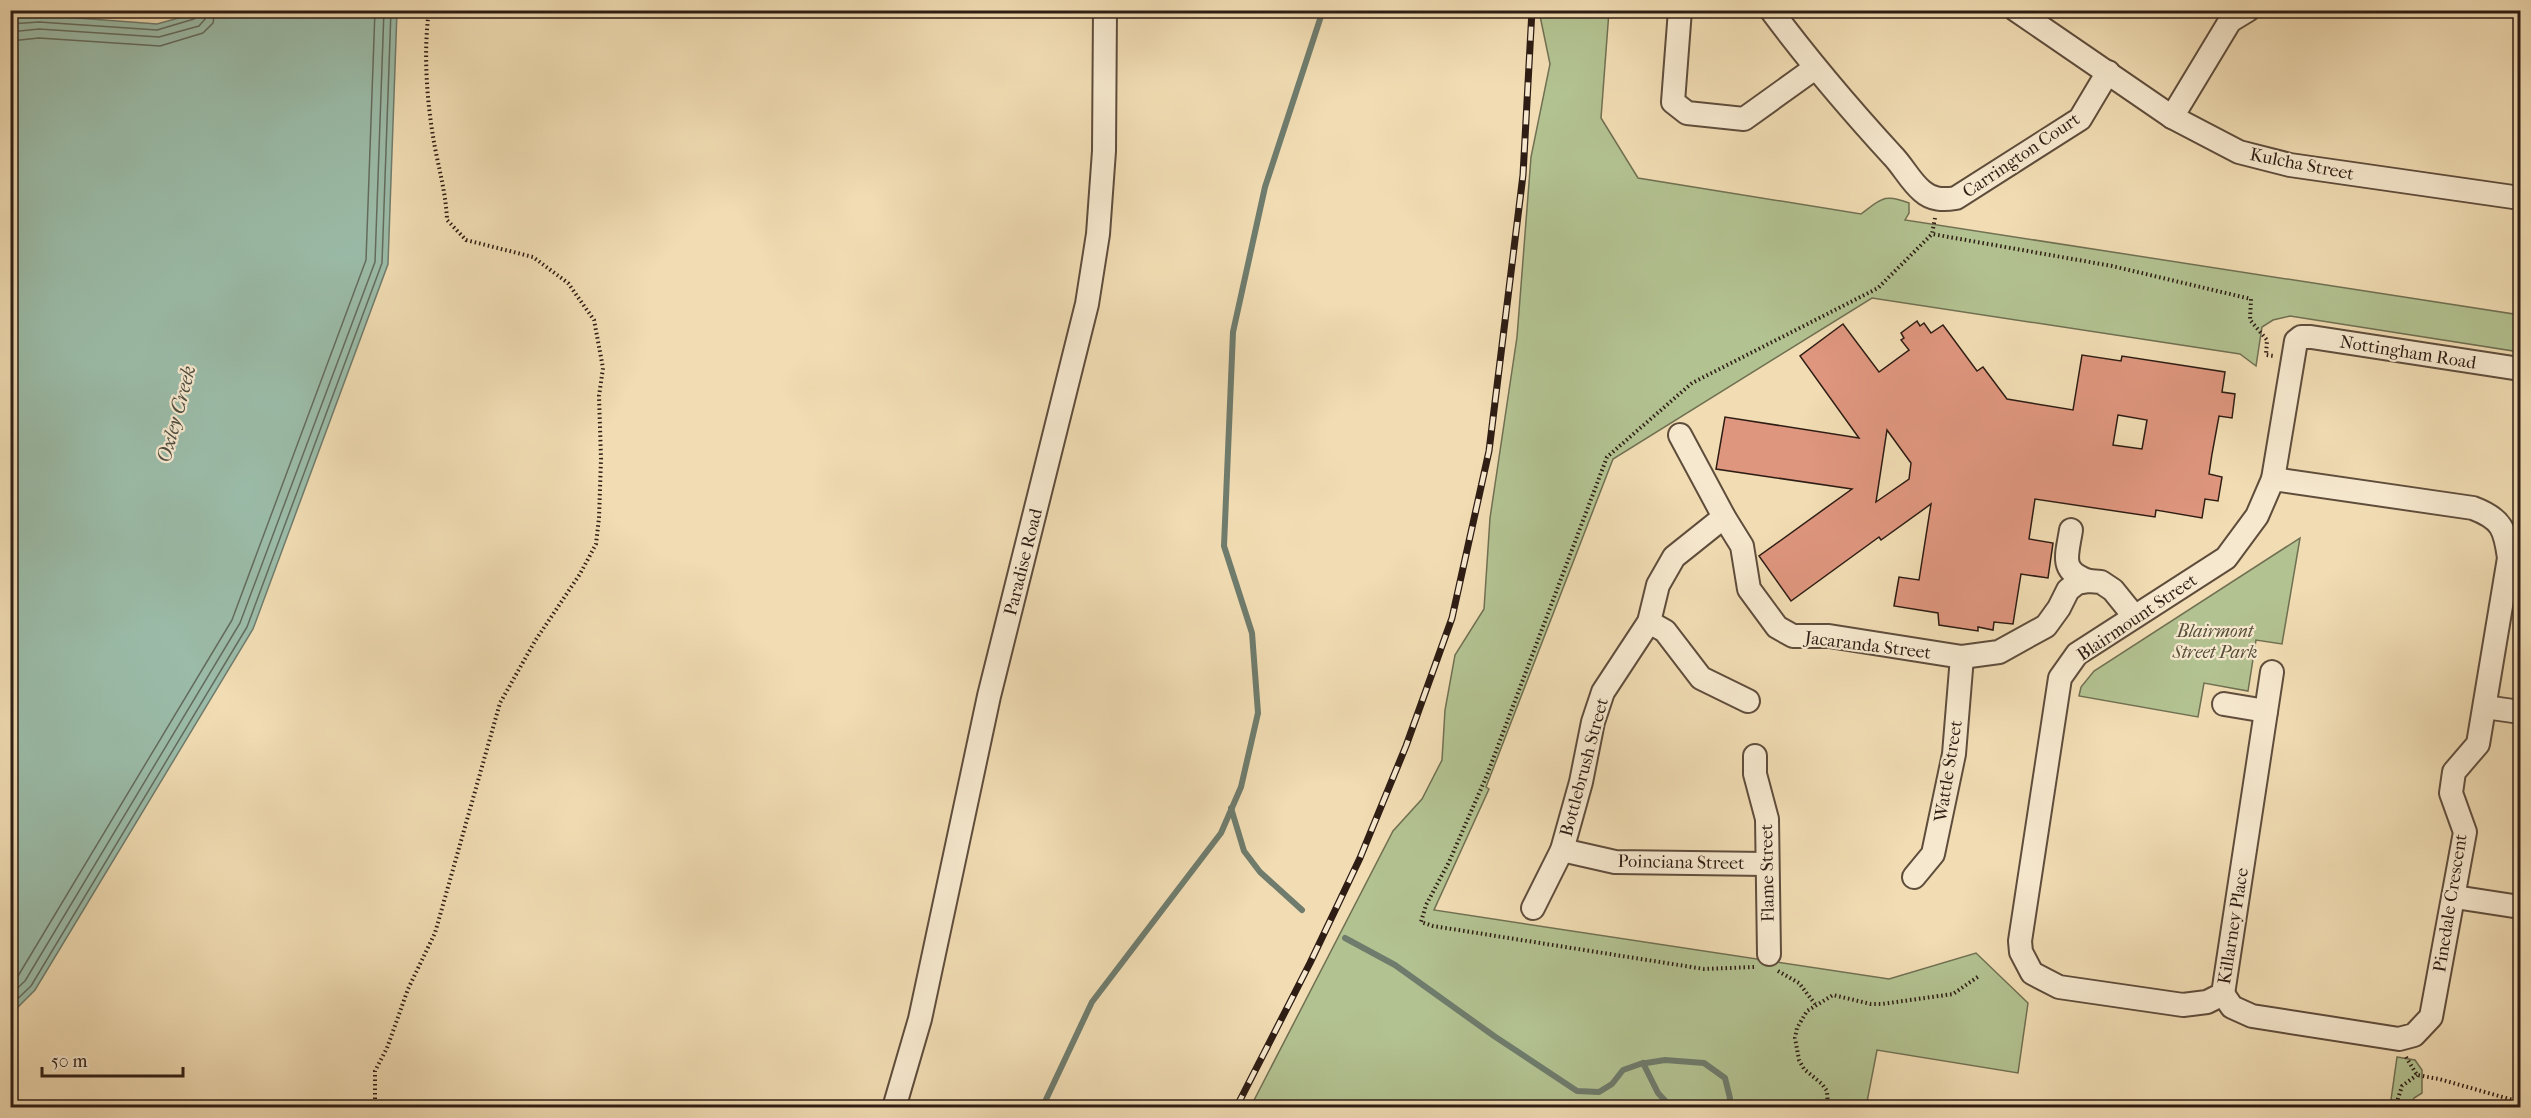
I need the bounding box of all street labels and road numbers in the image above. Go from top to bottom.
street label: Carrington Court [1959,108,2084,202]
street label: Kulcha Street [2248,144,2356,185]
street label: Nottingham Road [2338,331,2478,374]
street label: Paradise Road [1000,506,1047,618]
street label: Blairmount Street [2073,569,2202,665]
street label: Jacaranda Street [1802,627,1933,664]
street label: Bottlebrush Street [1556,695,1613,839]
street label: Wattle Street [1930,718,1967,824]
street label: Flame Street [1756,823,1779,922]
street label: Pinedale Crescent [2429,832,2472,974]
street label: Poinciana Street [1617,851,1745,874]
street label: Killarney Place [2214,866,2253,986]

